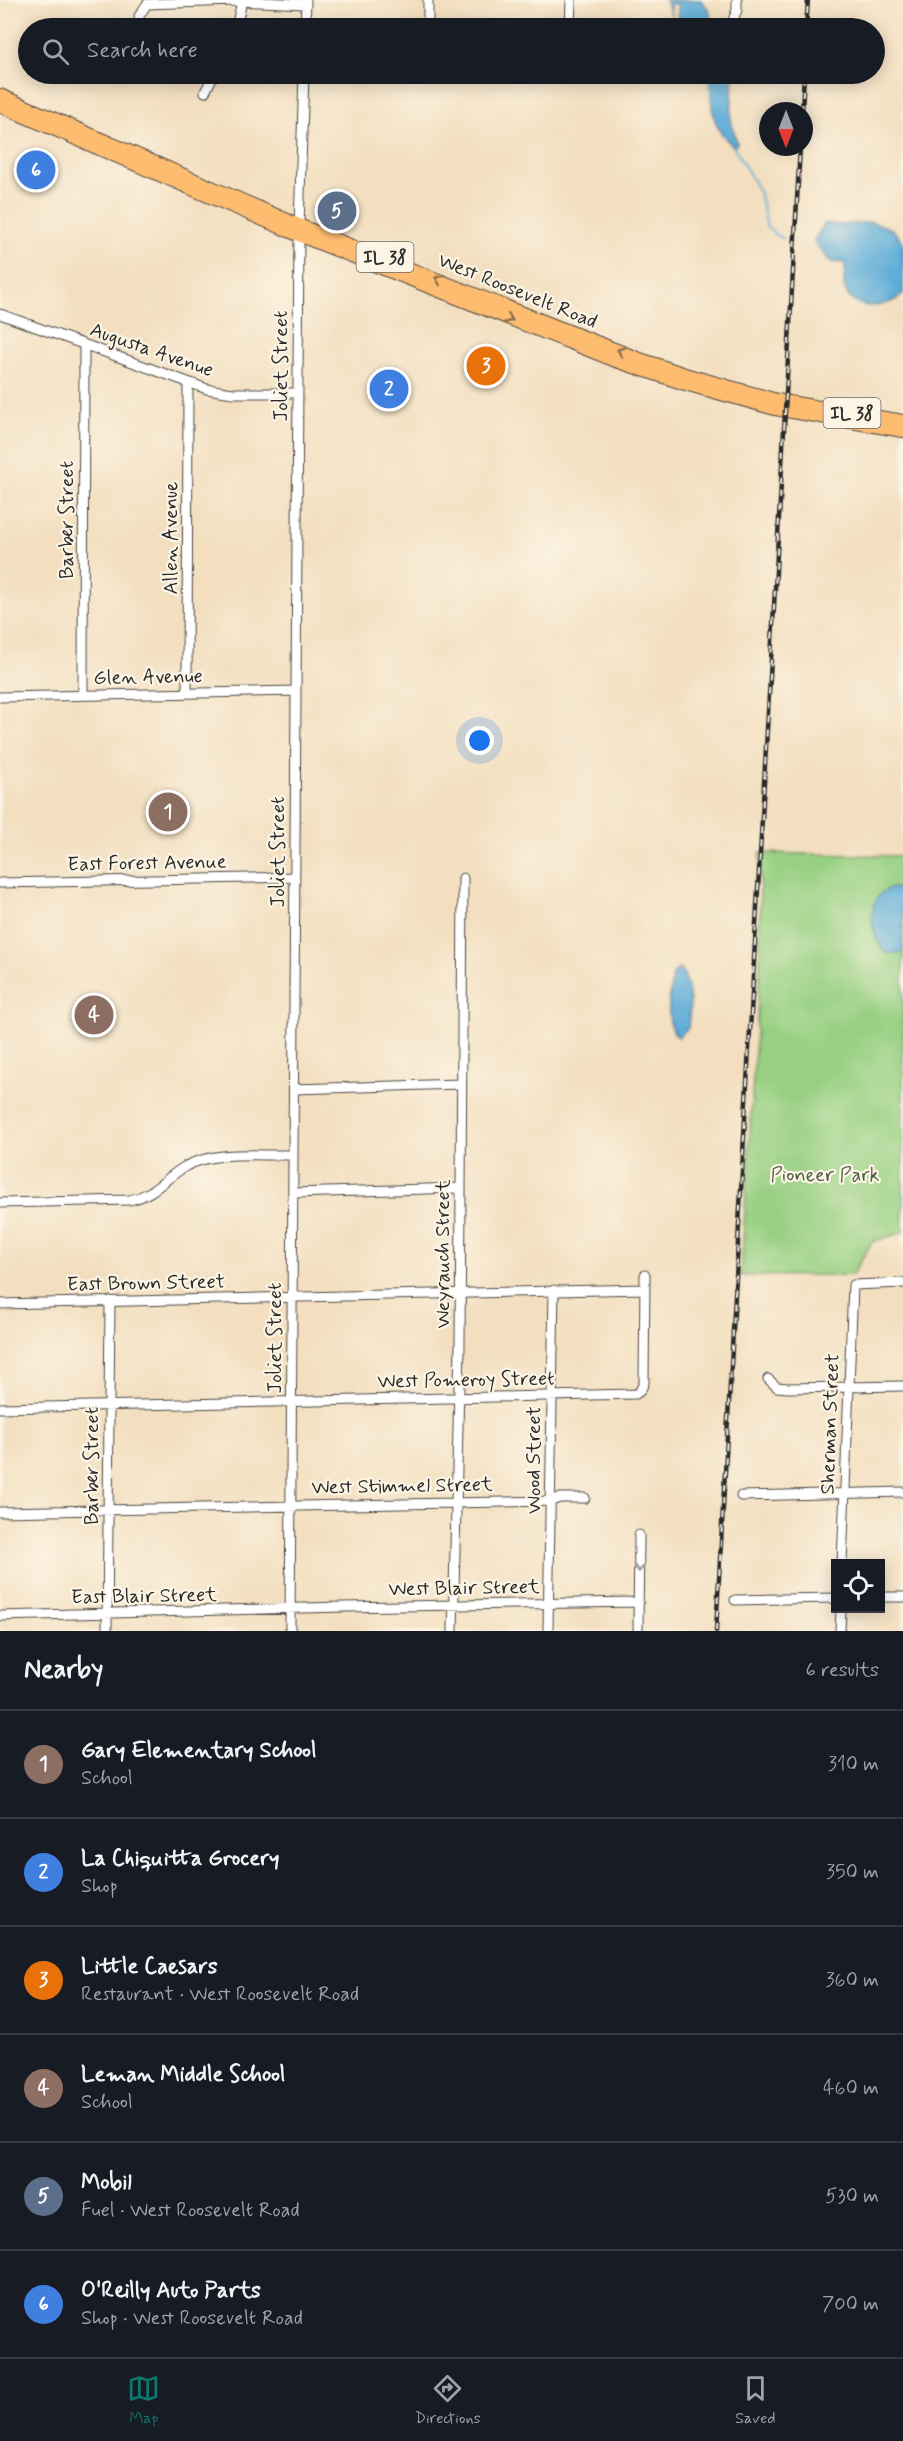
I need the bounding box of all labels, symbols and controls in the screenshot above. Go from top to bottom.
search box [18,18,885,84]
icon: search [39,35,72,68]
text: Search here [87,37,198,65]
north arrow [759,102,813,156]
pin: 6 [16,148,56,192]
pin: 5 [318,188,356,234]
road number: IL 38 [356,242,414,272]
street label: West Roosevelt Road [434,247,601,336]
one-way arrow [435,274,446,286]
street label: Joliet Street [268,311,295,421]
one-way arrow [502,312,513,324]
street label: Augusta Avenue [86,317,217,384]
pin: 3 [466,344,506,388]
one-way arrow [616,346,627,358]
pin: 2 [370,366,408,412]
road number: IL 38 [824,398,880,428]
street label: Barber Street [54,461,81,579]
street label: Allen Avenue [158,482,185,594]
street label: Glen Avenue [93,663,203,692]
your location [465,726,494,755]
pin: 1 [148,790,188,834]
street label: Joliet Street [265,797,292,907]
street label: East Forest Avenue [67,849,227,878]
pin: 4 [74,992,113,1038]
park label: Pioneer Park [771,1162,880,1189]
street label: Weyrauch Street [430,1179,457,1329]
street label: East Brown Street [67,1269,225,1298]
street label: Joliet Street [262,1283,289,1393]
street label: Sherman Street [815,1353,846,1495]
street label: West Pomeroy Street [377,1365,555,1396]
street label: Wood Street [521,1406,548,1514]
street label: Barber Street [79,1407,106,1525]
street label: West Stimmel Street [311,1471,493,1502]
map controls [831,1559,885,1613]
button: locate [831,1559,885,1613]
one-way arrow [633,1564,645,1573]
street label: West Blair Street [388,1574,540,1603]
street label: East Blair Street [71,1582,217,1611]
text: Nearby [24,1653,103,1687]
text: 6 results [806,1657,879,1684]
text: Gary Elementary School [81,1737,316,1765]
text: 1 [39,1751,48,1778]
text: 310 m [828,1751,879,1778]
text: School [81,1765,133,1792]
text: La Chiquitta Grocery [81,1845,279,1873]
text: 2 [39,1859,48,1886]
text: 350 m [826,1859,879,1886]
text: Shop [81,1873,118,1900]
text: Little Caesars [81,1953,218,1981]
text: 3 [39,1967,48,1994]
text: 360 m [826,1967,879,1994]
text: Restaurant · West Roosevelt Road [81,1981,359,2008]
text: Leman Middle School [81,2061,285,2089]
text: 4 [38,2075,49,2102]
text: 460 m [823,2075,879,2102]
text: School [81,2089,133,2116]
text: Mobil [81,2169,132,2197]
text: 5 [38,2183,50,2210]
text: 530 m [825,2183,879,2210]
text: Fuel · West Roosevelt Road [81,2197,300,2224]
text: O'Reilly Auto Parts [81,2277,261,2305]
text: 6 [38,2291,49,2318]
text: 700 m [822,2291,879,2318]
text: Shop · West Roosevelt Road [81,2305,303,2332]
tab: Map [127,2372,160,2429]
tab: Directions [415,2372,481,2429]
tab: Saved [735,2372,776,2429]

